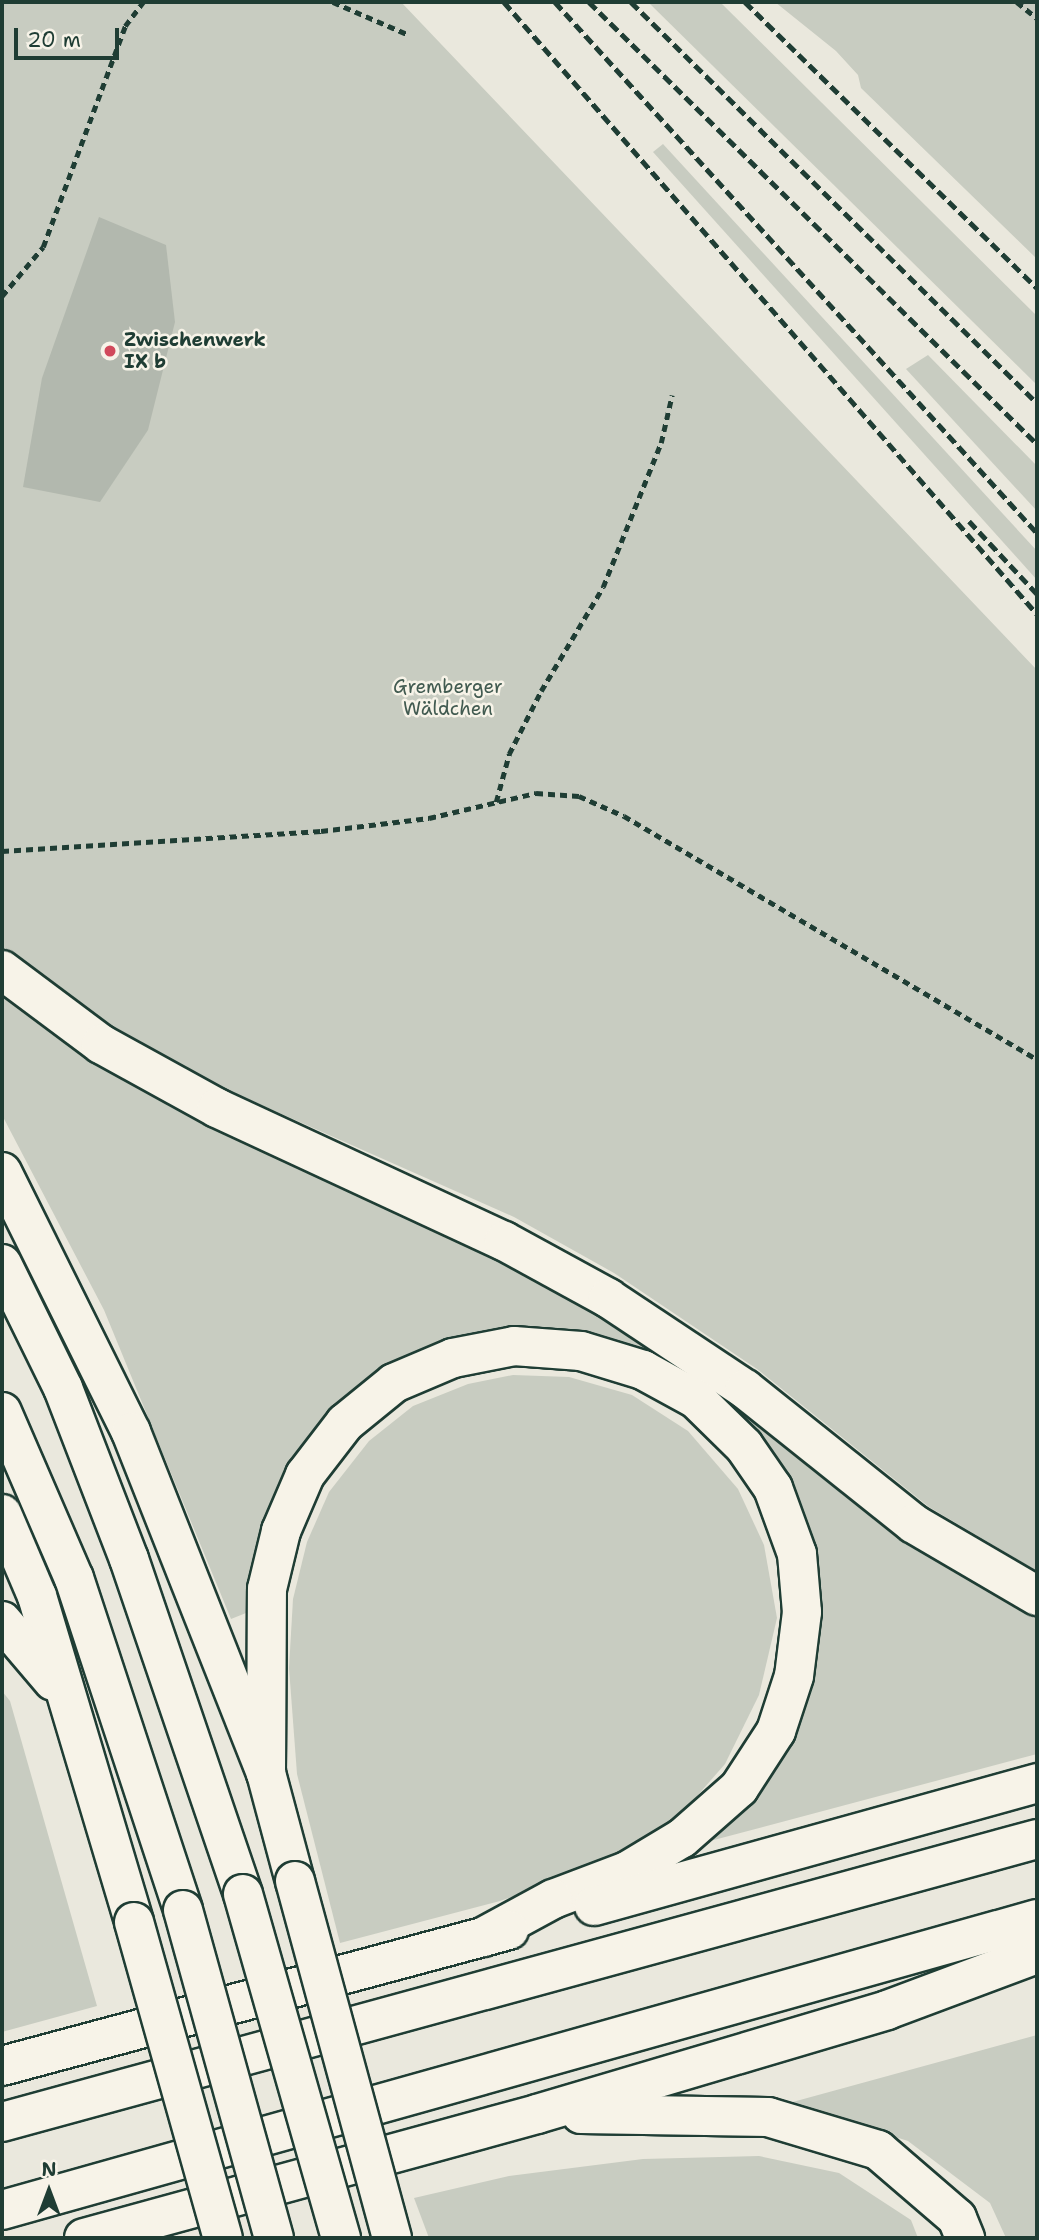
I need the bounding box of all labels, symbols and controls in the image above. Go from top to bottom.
scale bar [18,14,122,58]
text: 20 m [27,26,81,54]
place label: Zwischenwerk IX b [124,329,266,373]
marker: Zwischenwerk IX b [102,343,118,359]
park label: Gremberger Wäldchen [393,676,503,720]
north arrow [14,2156,84,2226]
text: N [41,2157,57,2182]

